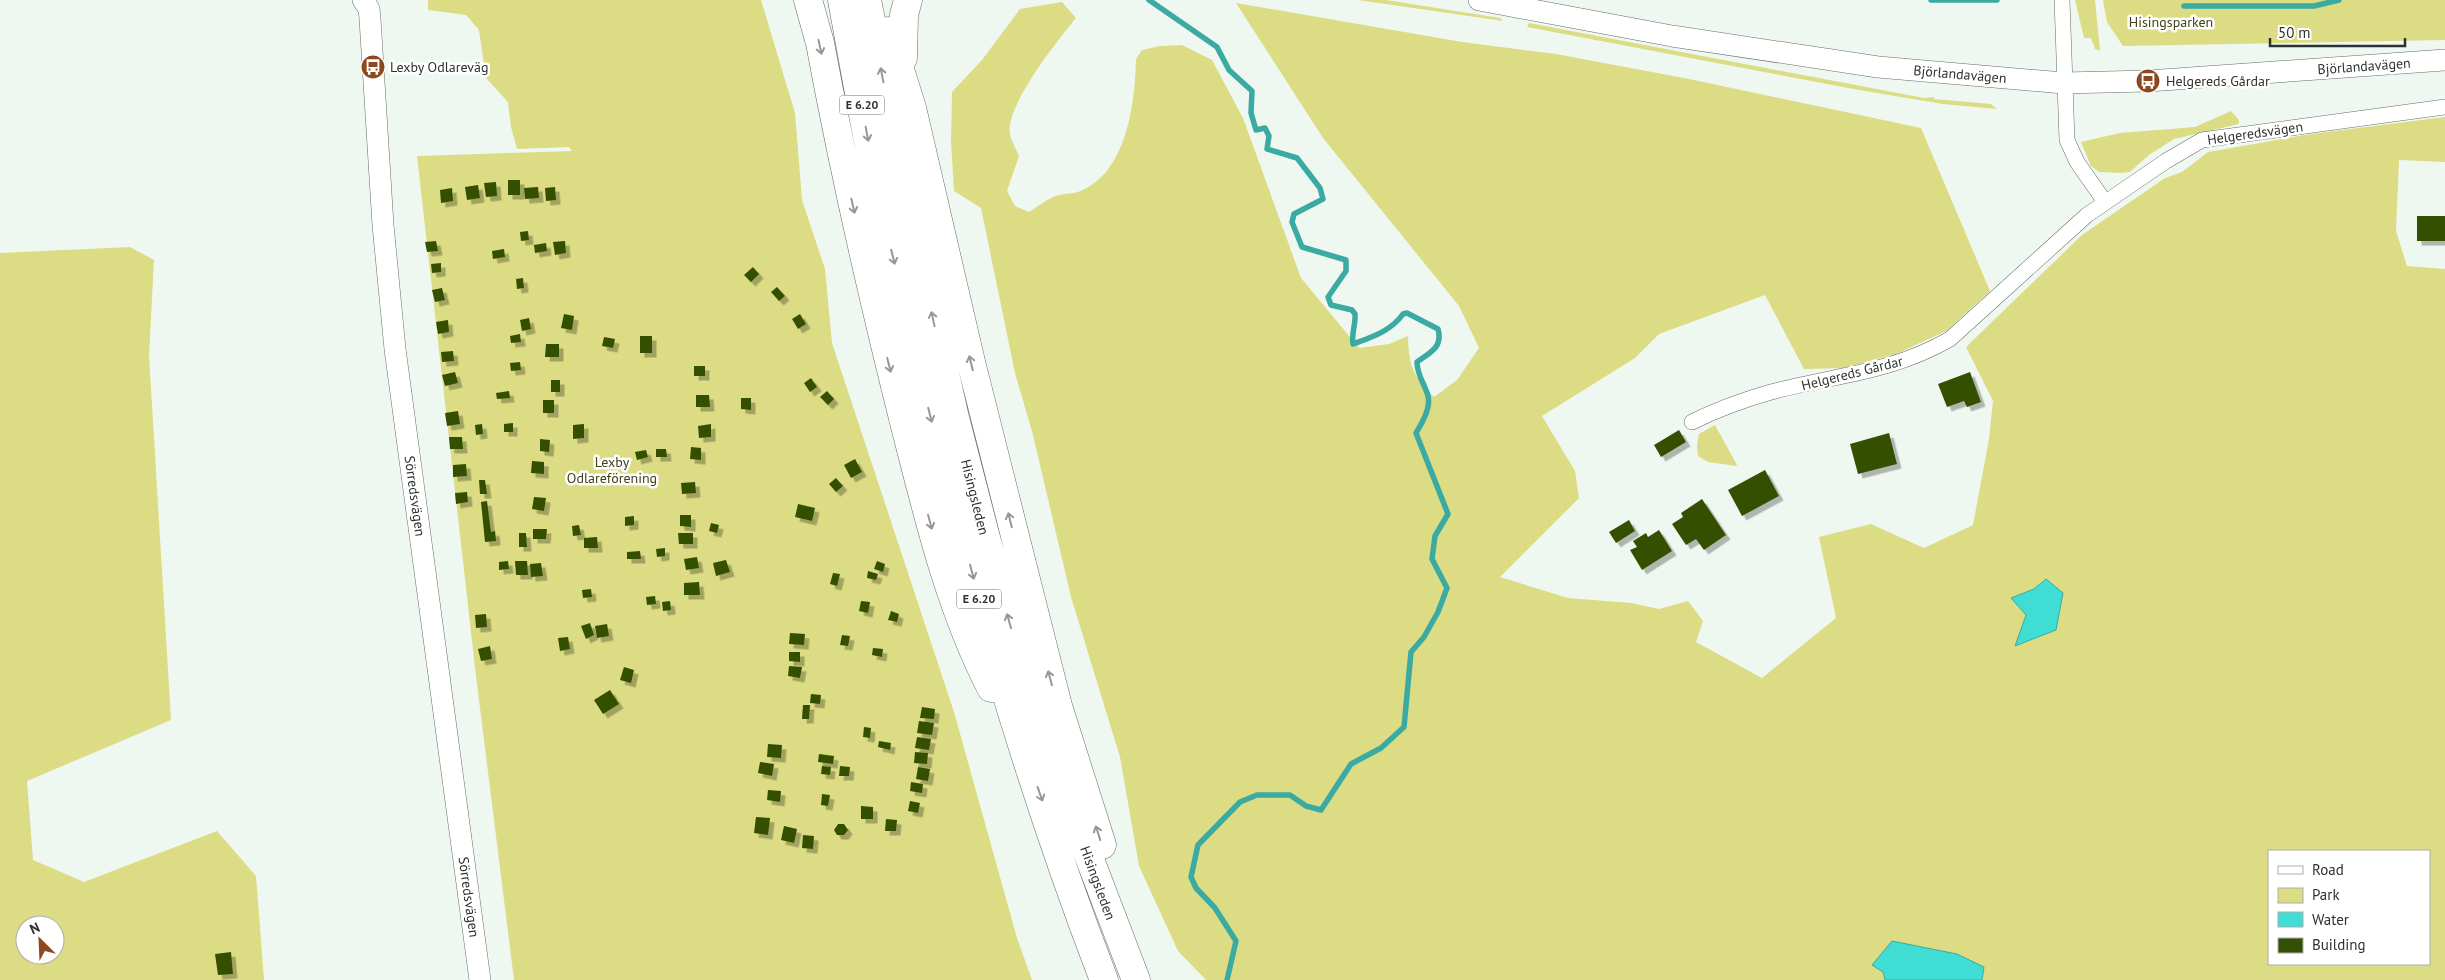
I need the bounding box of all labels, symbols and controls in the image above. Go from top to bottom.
park label: Hisingsparken [2129,13,2213,31]
scale bar [2270,15,2405,47]
text: 50 m [2278,23,2311,42]
one-way arrow [816,39,825,55]
bus stop icon: Lexby Odlareväg [360,54,386,80]
street label: Björlandavägen [2317,54,2411,78]
place label: Lexby Odlareväg [390,58,488,76]
street label: Björlandavägen [1913,61,2007,87]
one-way arrow [877,67,886,83]
bus stop icon: Helgereds Gårdar [2135,68,2161,94]
place label: Helgereds Gårdar [2166,72,2270,90]
road number: E 6.20 [840,96,884,114]
street label: Helgeredsvägen [2206,117,2304,149]
one-way arrow [863,125,873,141]
one-way arrow [849,198,858,214]
one-way arrow [889,248,899,264]
one-way arrow [928,312,937,328]
street label: Helgereds Gårdar [1799,352,1905,394]
one-way arrow [966,355,975,371]
one-way arrow [885,356,895,372]
one-way arrow [926,407,935,423]
park label: Lexby Odlareförening [567,453,657,487]
street label: Sörredsvägen [400,455,430,537]
street label: Hisingsleden [957,457,993,537]
one-way arrow [1005,513,1014,529]
one-way arrow [926,514,935,530]
one-way arrow [968,564,977,580]
road number: E 6.20 [956,590,1002,608]
one-way arrow [1003,613,1013,629]
one-way arrow [1045,670,1055,686]
one-way arrow [1035,786,1045,802]
one-way arrow [1093,826,1102,841]
street label: Hisingsleden [1076,844,1120,922]
legend [2268,850,2430,965]
street label: Sörredsvägen [454,856,484,938]
text: Road [2312,860,2344,879]
text: Park [2312,885,2340,904]
text: Water [2312,910,2349,929]
north arrow [15,915,65,965]
text: N [27,918,43,938]
text: Building [2312,935,2366,954]

